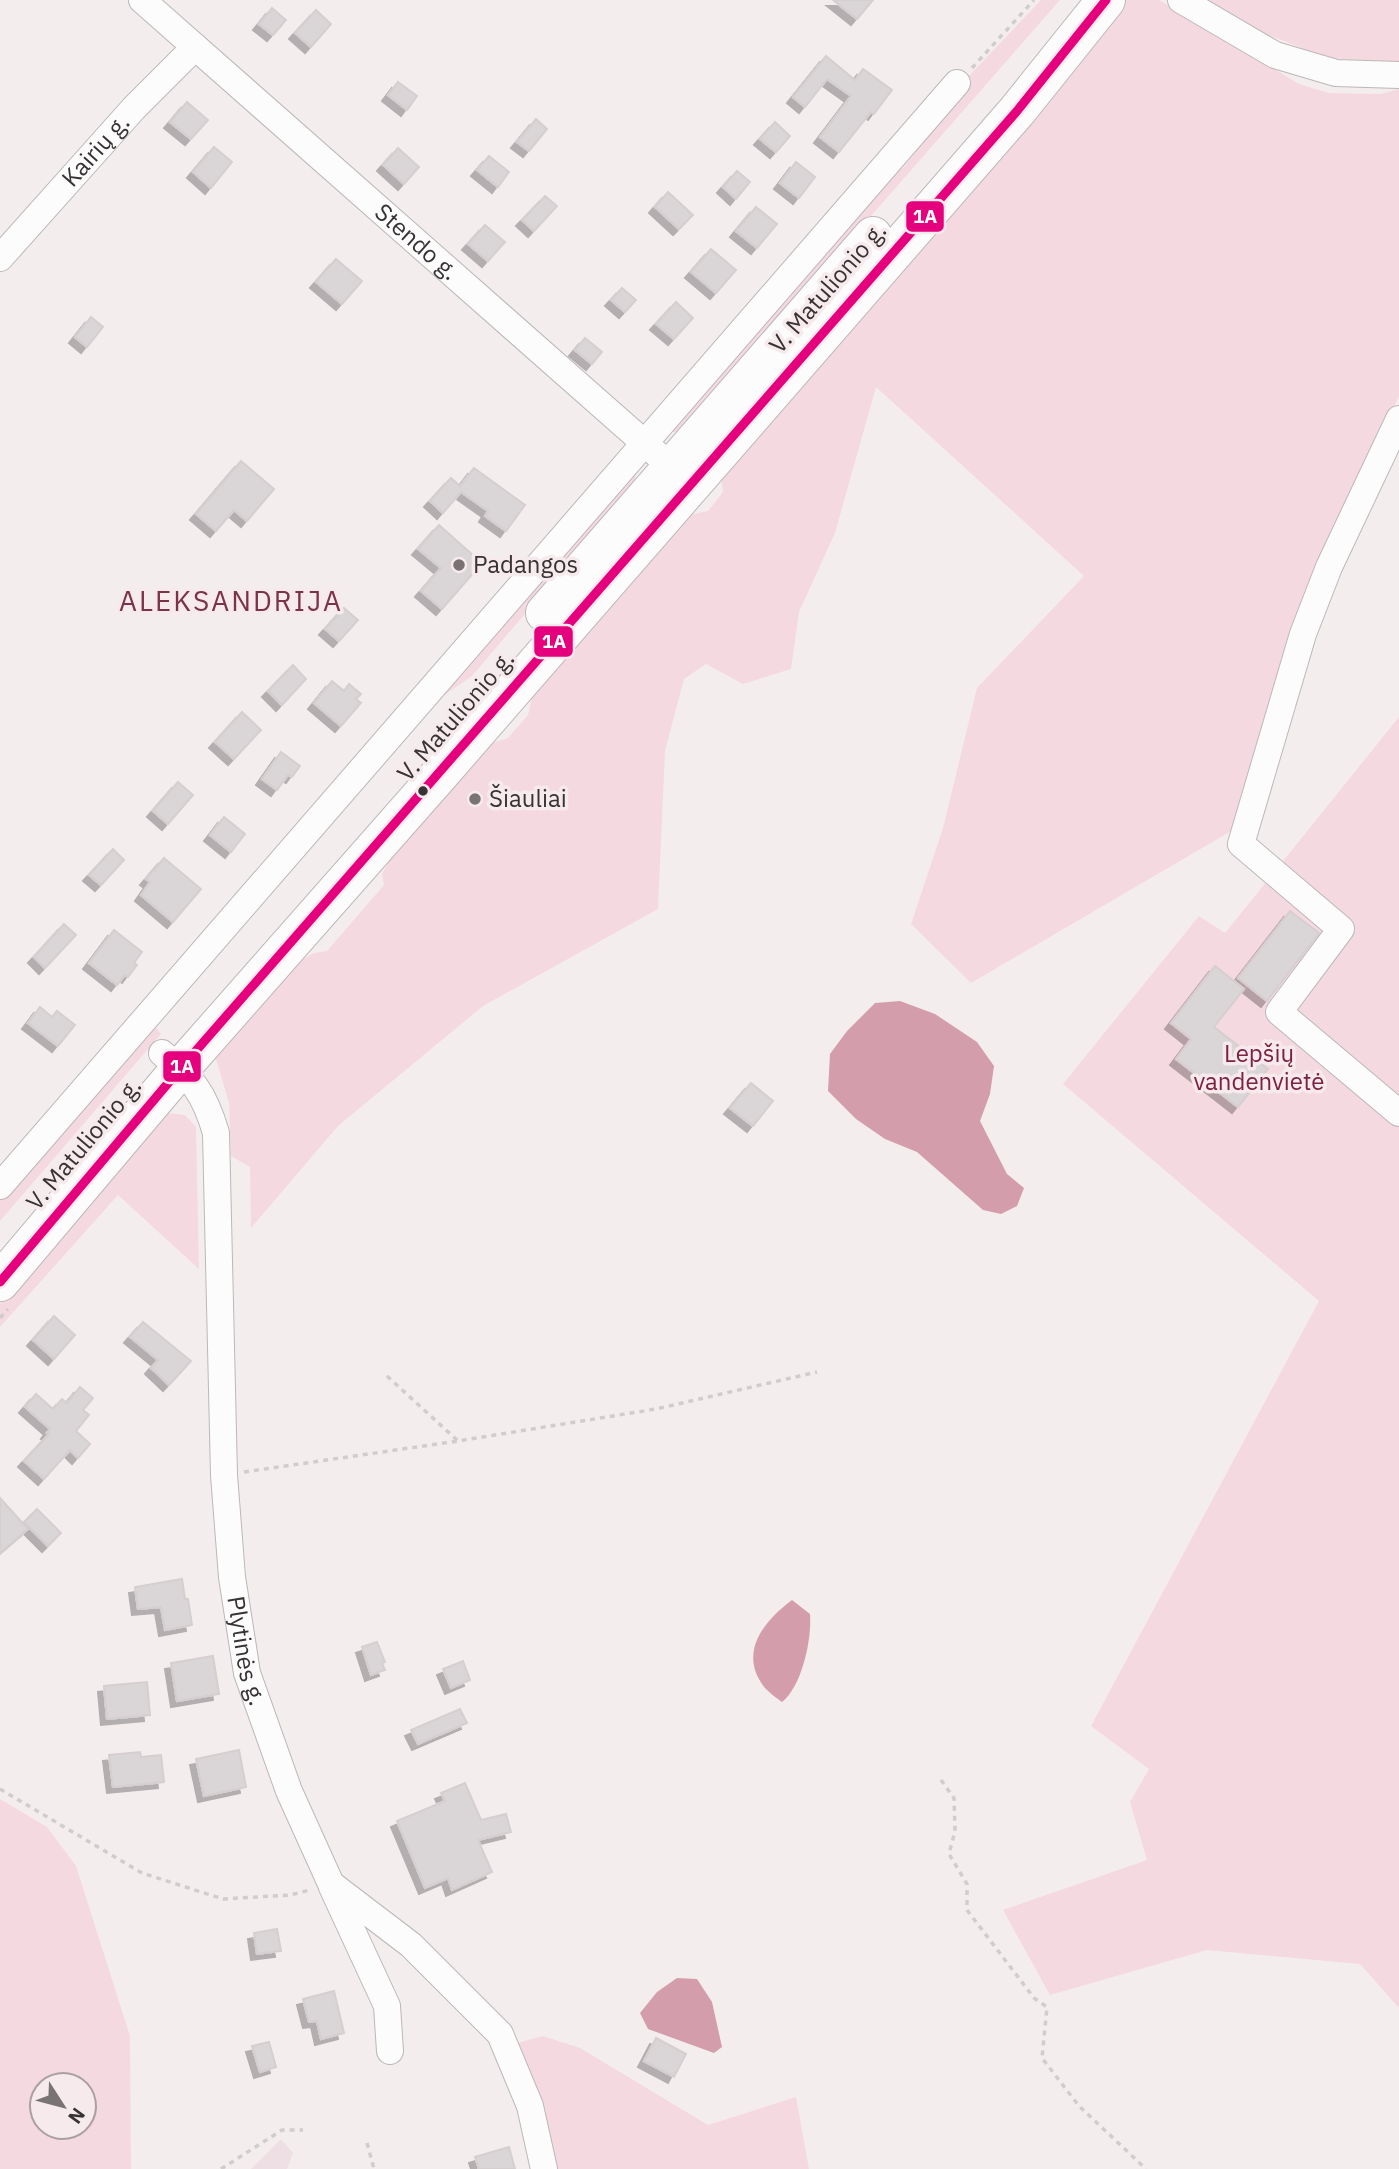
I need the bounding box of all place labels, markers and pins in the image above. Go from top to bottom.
place label: Padangos [473,548,578,580]
marker: Padangos [451,557,467,573]
place label: Šiauliai [489,782,567,814]
unlabelled marker [416,784,430,798]
marker: Šiauliai [467,791,483,807]

